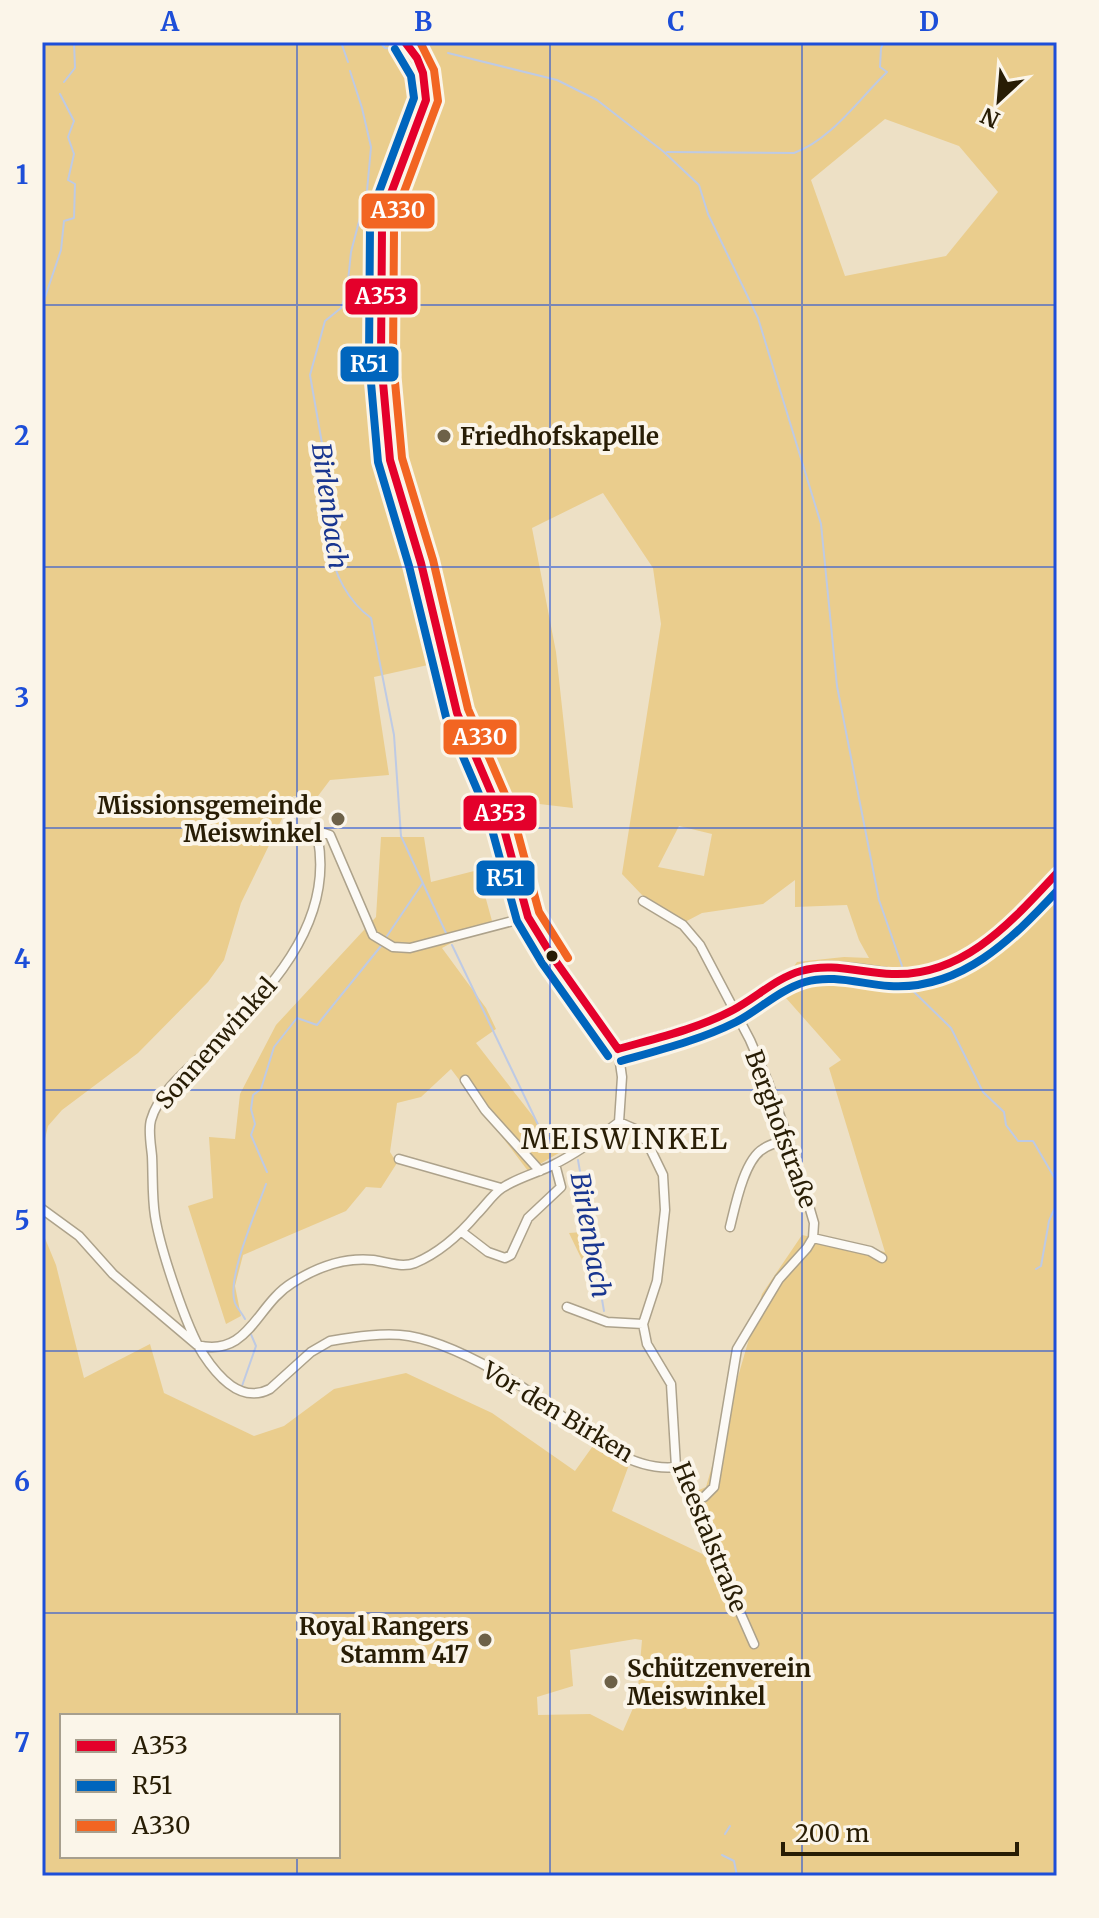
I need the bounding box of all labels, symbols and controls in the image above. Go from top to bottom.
text: A [160,5,180,38]
text: B [414,5,432,38]
text: C [667,5,685,38]
text: D [919,5,939,38]
north arrow [959,60,1039,140]
text: N [976,101,1004,134]
text: 1 [16,158,28,191]
line badge: A330 [360,192,436,230]
text: A330 [370,196,425,224]
line badge: A353 [344,277,419,316]
text: A353 [354,282,407,310]
line badge: R51 [339,345,400,383]
text: R51 [350,350,388,378]
text: 2 [14,419,30,452]
place label: Friedhofskapelle [460,421,659,452]
marker: Friedhofskapelle [435,427,453,445]
water label: Birlenbach [305,441,355,571]
text: 3 [15,681,29,714]
line badge: A330 [442,718,518,756]
text: A330 [452,723,507,751]
place label: Missionsgemeinde Meiswinkel [97,790,322,849]
line badge: A353 [462,794,538,832]
text: A353 [473,799,526,827]
marker: Missionsgemeinde Meiswinkel [329,810,347,828]
line badge: R51 [475,859,536,897]
text: R51 [486,864,524,892]
text: 4 [14,942,31,975]
unlabelled marker [544,948,560,964]
street label: Sonnenwinkel [149,971,283,1115]
street label: Berghofstraße [738,1046,824,1212]
district label: MEISWINKEL [521,1121,729,1157]
water label: Birlenbach [564,1170,618,1300]
text: 5 [14,1204,30,1237]
street label: Vor den Birken [476,1354,639,1469]
street label: Heestalstraße [666,1457,754,1617]
text: 6 [14,1465,30,1498]
place label: Royal Rangers Stamm 417 [299,1611,469,1670]
marker: Royal Rangers Stamm 417 [476,1631,494,1649]
place label: Schützenverein Meiswinkel [627,1653,811,1712]
marker: Schützenverein Meiswinkel [602,1673,620,1691]
legend [60,1714,340,1858]
text: 7 [14,1726,30,1759]
text: A353 [131,1730,188,1761]
text: R51 [132,1770,172,1801]
scale bar [783,1806,1017,1856]
text: A330 [131,1810,191,1841]
text: 200 m [795,1818,870,1849]

